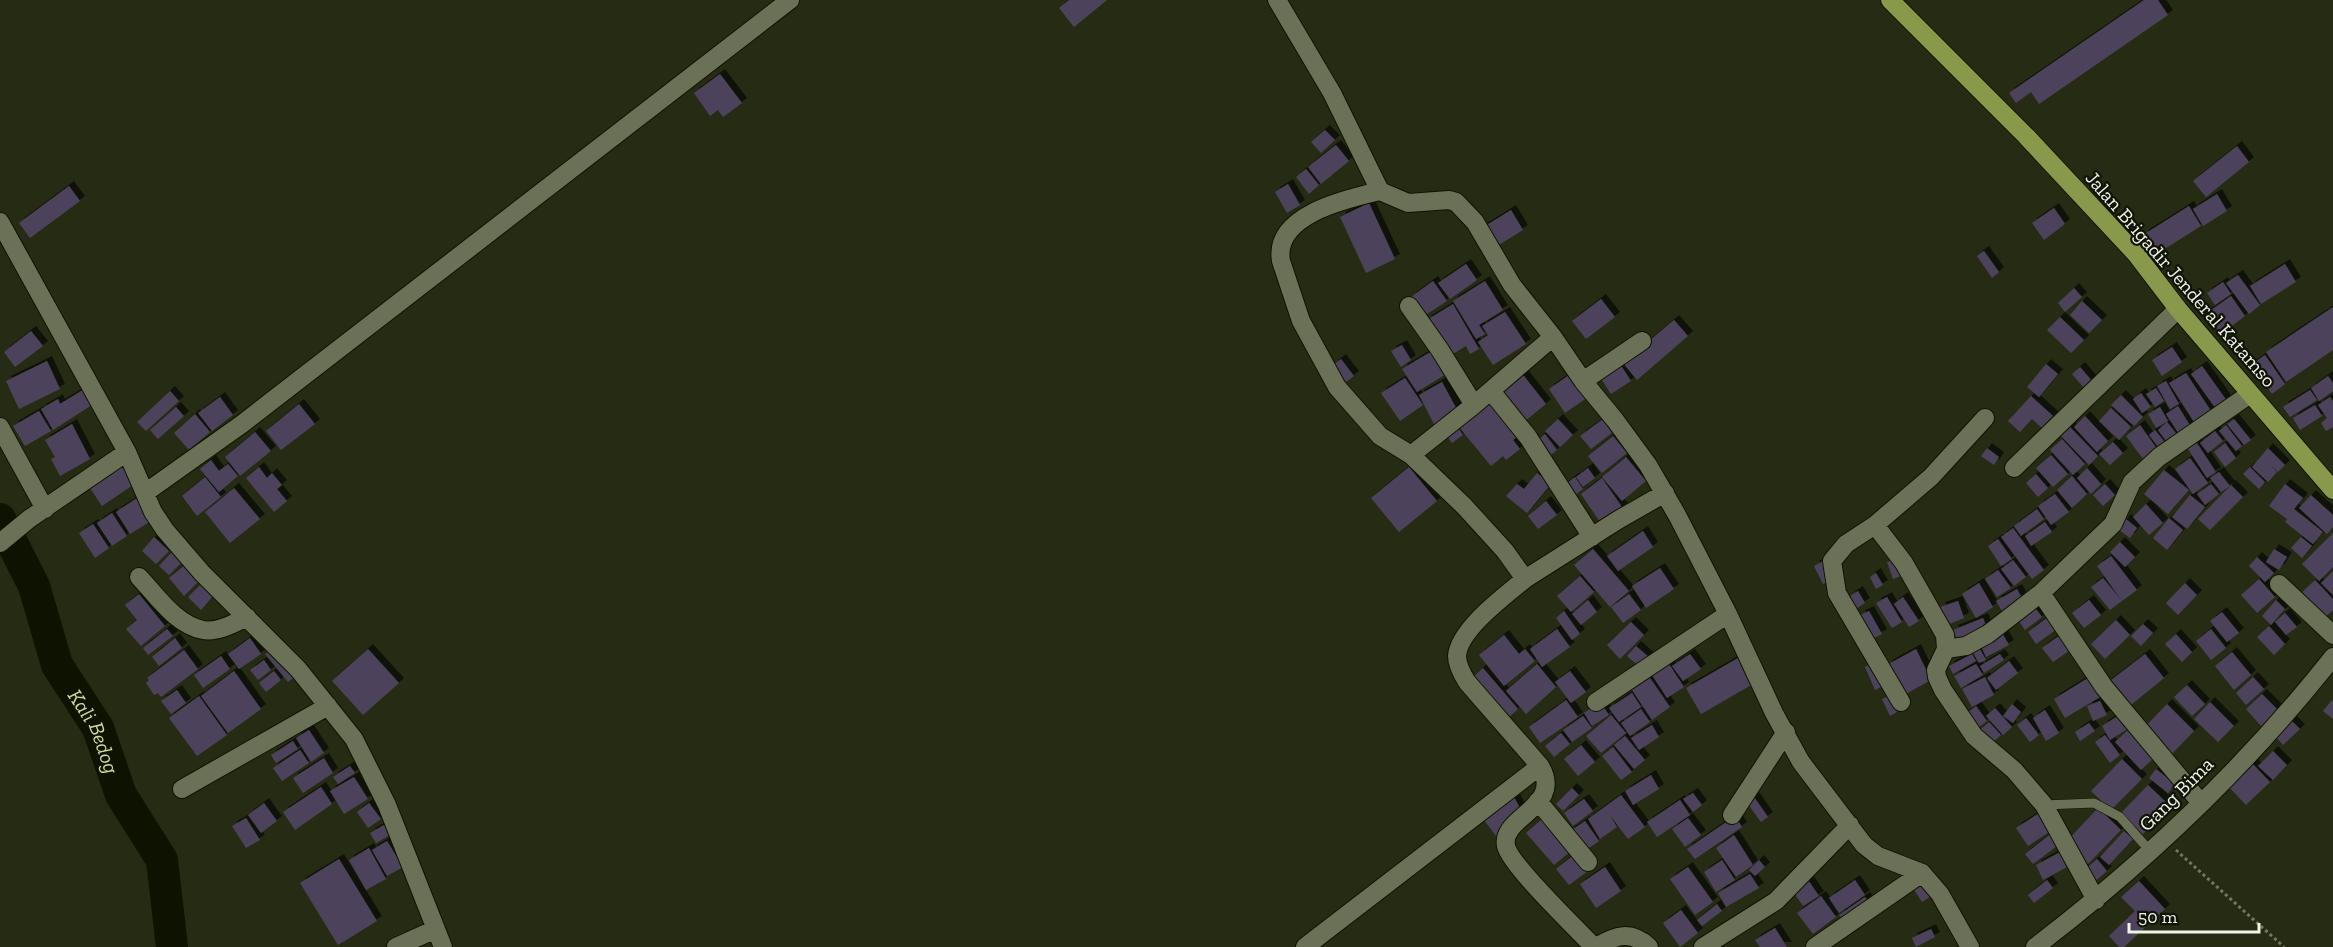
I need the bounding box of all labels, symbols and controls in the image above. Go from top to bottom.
street label: Jalan Brigadir Jenderal Katamso [2081,166,2281,392]
water label: Kali Bedog [63,684,125,777]
street label: Gang Bima [2134,752,2218,836]
scale bar [2129,896,2260,934]
text: 50 m [2138,906,2178,928]

